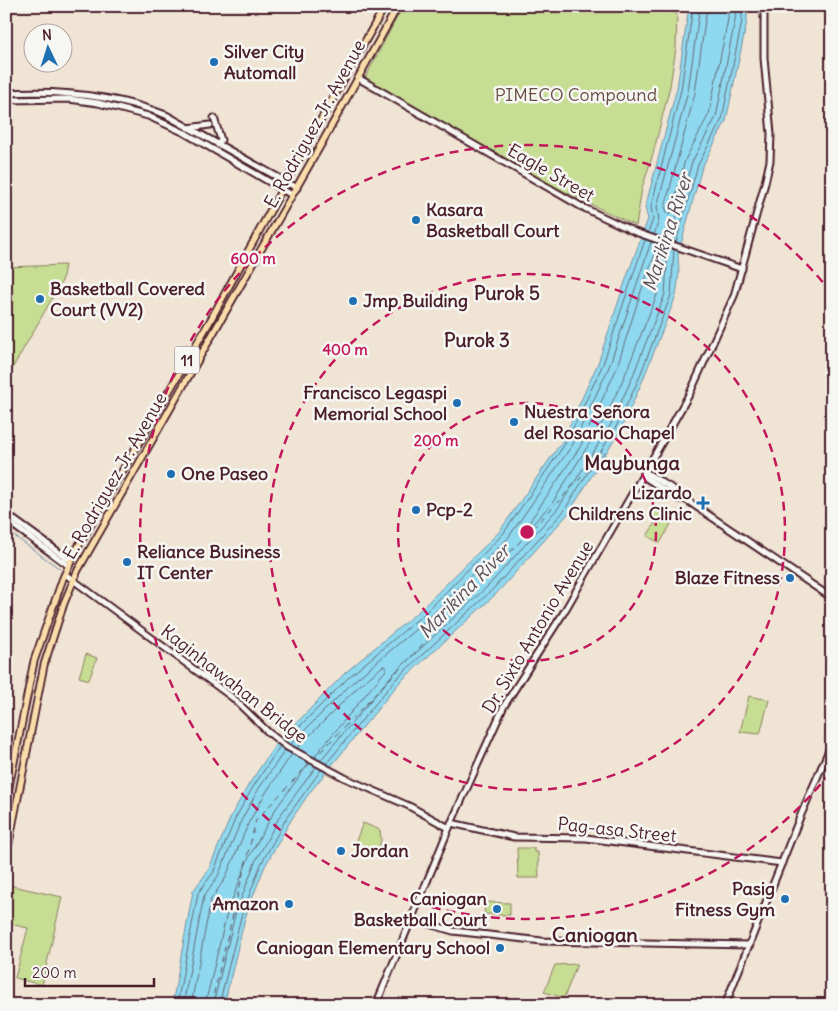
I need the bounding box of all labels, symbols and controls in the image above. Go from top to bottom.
north arrow [22,22,72,72]
text: N [42,26,53,44]
street label: E. Rodriguez Jr. Avenue [259,36,370,212]
place label: Silver City Automall [224,40,304,84]
marker: Silver City Automall [208,56,220,68]
park label: PIMECO Compound [495,83,658,106]
street label: Eagle Street [504,138,599,207]
water label: Marikina River [637,168,698,294]
place label: Kasara Basketball Court [426,198,560,242]
marker: Kasara Basketball Court [410,214,422,226]
text: 600 m [230,249,276,268]
place label: Basketball Covered Court (VV2) [50,277,205,321]
district label: Purok 5 [474,281,540,305]
place label: Jmp Building [363,289,468,312]
marker: Basketball Covered Court (VV2) [34,293,46,305]
marker: Jmp Building [347,295,359,307]
district label: Purok 3 [444,328,510,352]
text: 400 m [322,340,368,359]
road number: 11 [174,346,200,374]
place label: Francisco Legaspi Memorial School [303,381,447,425]
street label: E. Rodriguez Jr. Avenue [57,388,172,563]
marker: Francisco Legaspi Memorial School [451,397,463,409]
place label: Nuestra Señora del Rosario Chapel [524,400,675,444]
marker: Nuestra Señora del Rosario Chapel [508,416,520,428]
text: 200 m [414,431,458,450]
district label: Maybunga [584,450,680,475]
place label: One Paseo [181,462,268,485]
marker: One Paseo [165,468,177,480]
place label: Lizardo Childrens Clinic [568,481,692,525]
marker: Lizardo Childrens Clinic [696,496,710,510]
place label: Pcp-2 [426,498,473,521]
marker: Pcp-2 [410,504,422,516]
centre of rings [518,523,536,541]
street label: Dr. Sixto Antonio Avenue [477,536,598,717]
water label: Marikina River [413,537,517,643]
place label: Reliance Business IT Center [137,540,280,584]
marker: Reliance Business IT Center [121,556,133,568]
place label: Blaze Fitness [675,566,780,589]
marker: Blaze Fitness [784,572,796,584]
street label: Kaginhawahan Bridge [156,619,312,748]
street label: Pag-asa Street [557,812,678,847]
place label: Jordan [351,839,409,862]
marker: Jordan [335,845,347,857]
place label: Pasig Fitness Gym [675,877,775,921]
place label: Caniogan Basketball Court [354,887,488,931]
place label: Amazon [212,892,280,915]
marker: Pasig Fitness Gym [779,893,791,905]
marker: Amazon [283,898,295,910]
marker: Caniogan Basketball Court [491,903,503,915]
district label: Caniogan [552,922,638,947]
place label: Caniogan Elementary School [256,936,490,959]
marker: Caniogan Elementary School [494,942,506,954]
scale bar [25,956,154,988]
text: 200 m [32,963,77,982]

